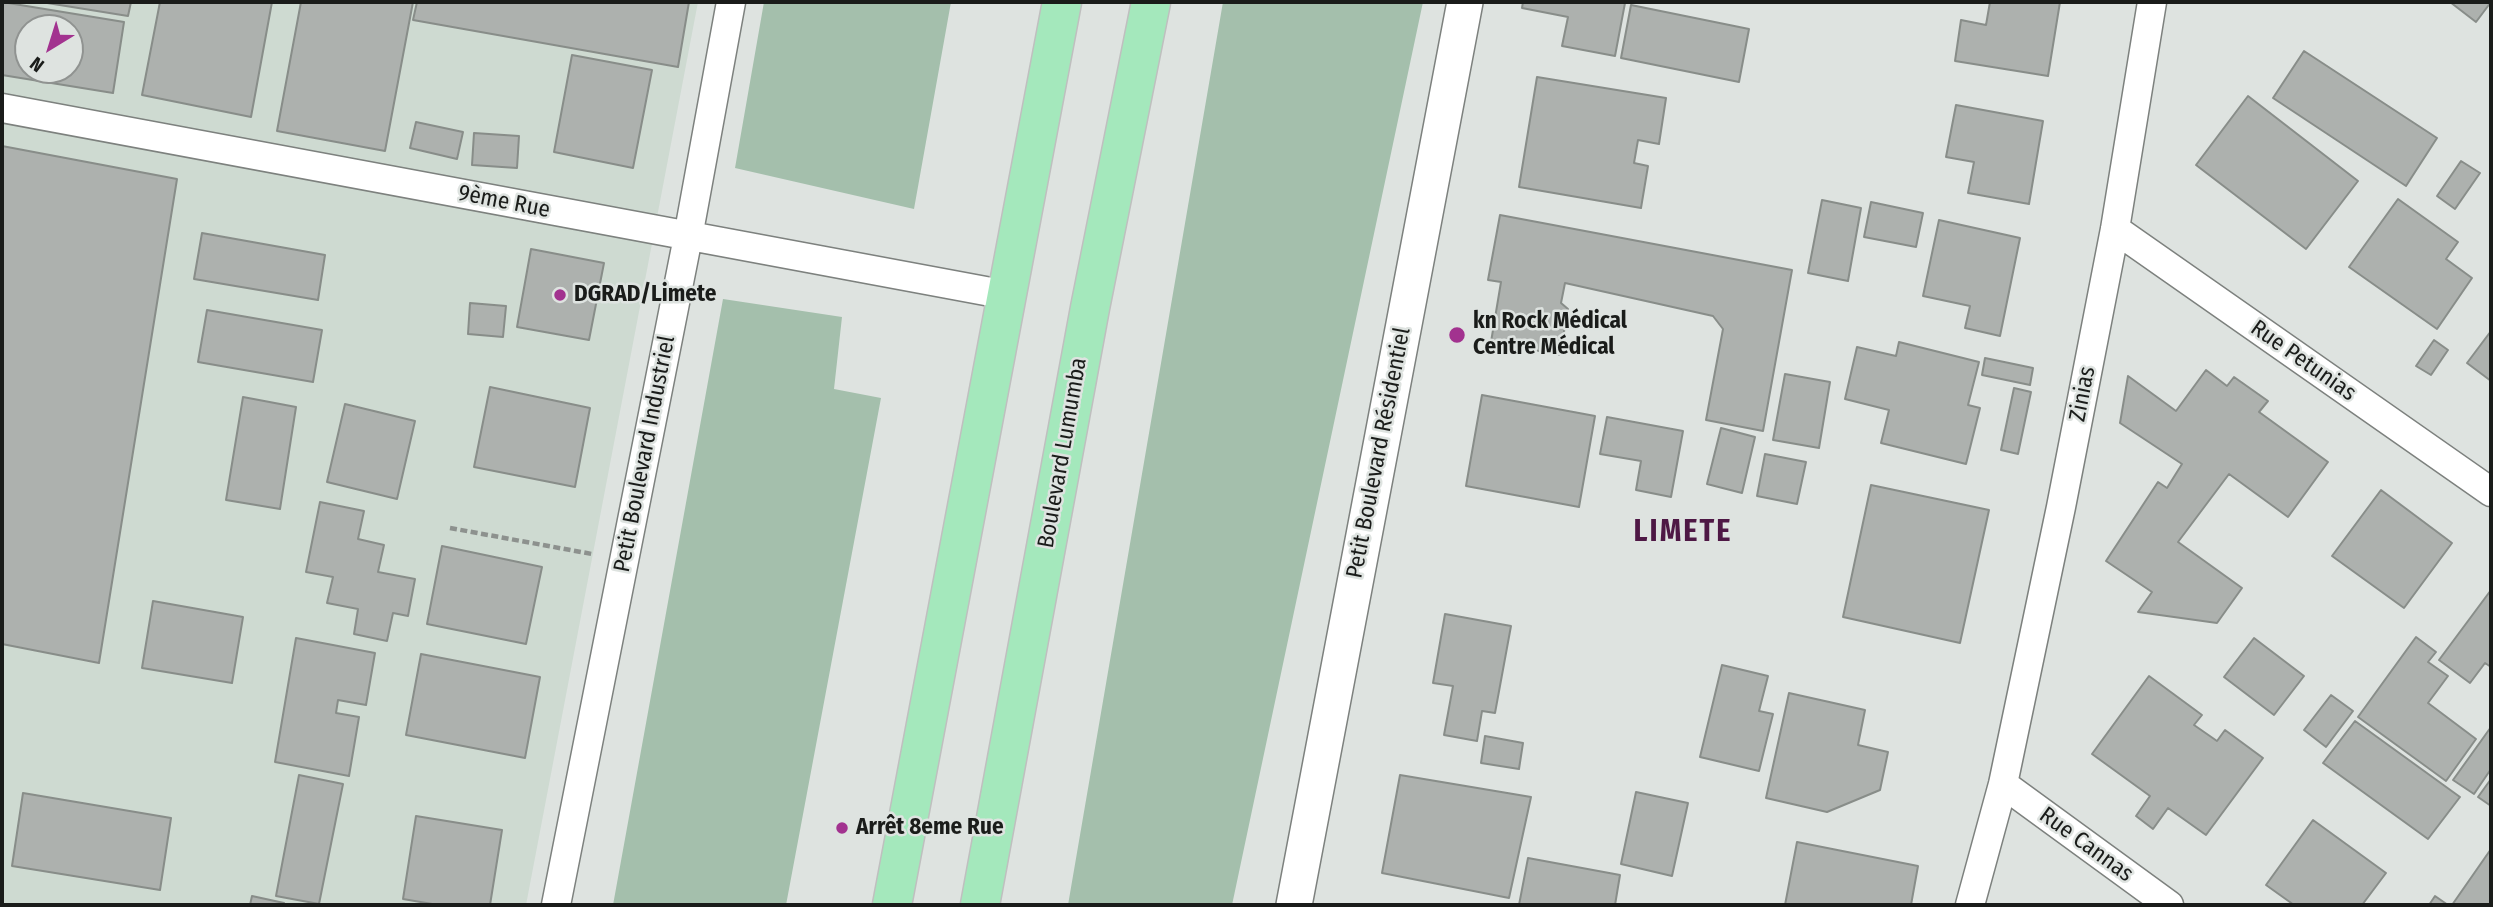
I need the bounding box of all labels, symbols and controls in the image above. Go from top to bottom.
north arrow [14,14,84,84]
text: N [25,52,49,77]
street label: 9ème Rue [456,180,552,224]
place label: DGRAD/Limete [574,281,716,309]
marker: DGRAD/Limete [552,287,568,303]
place label: kn Rock Médical Centre Médical [1473,308,1627,362]
street label: Rue Petunias [2245,315,2361,407]
street label: Petit Boulevard Résidentiel [1341,325,1417,581]
marker: kn Rock Médical Centre Médical [1447,325,1467,345]
street label: Petit Boulevard Industriel [609,333,681,575]
street label: Boulevard Lumumba [1033,356,1093,550]
street label: Zinias [2064,364,2102,424]
district label: LIMETE [1634,515,1732,551]
street label: Rue Cannas [2034,802,2138,888]
place label: Arrêt 8eme Rue [856,814,1004,842]
marker: Arrêt 8eme Rue [834,820,850,836]

